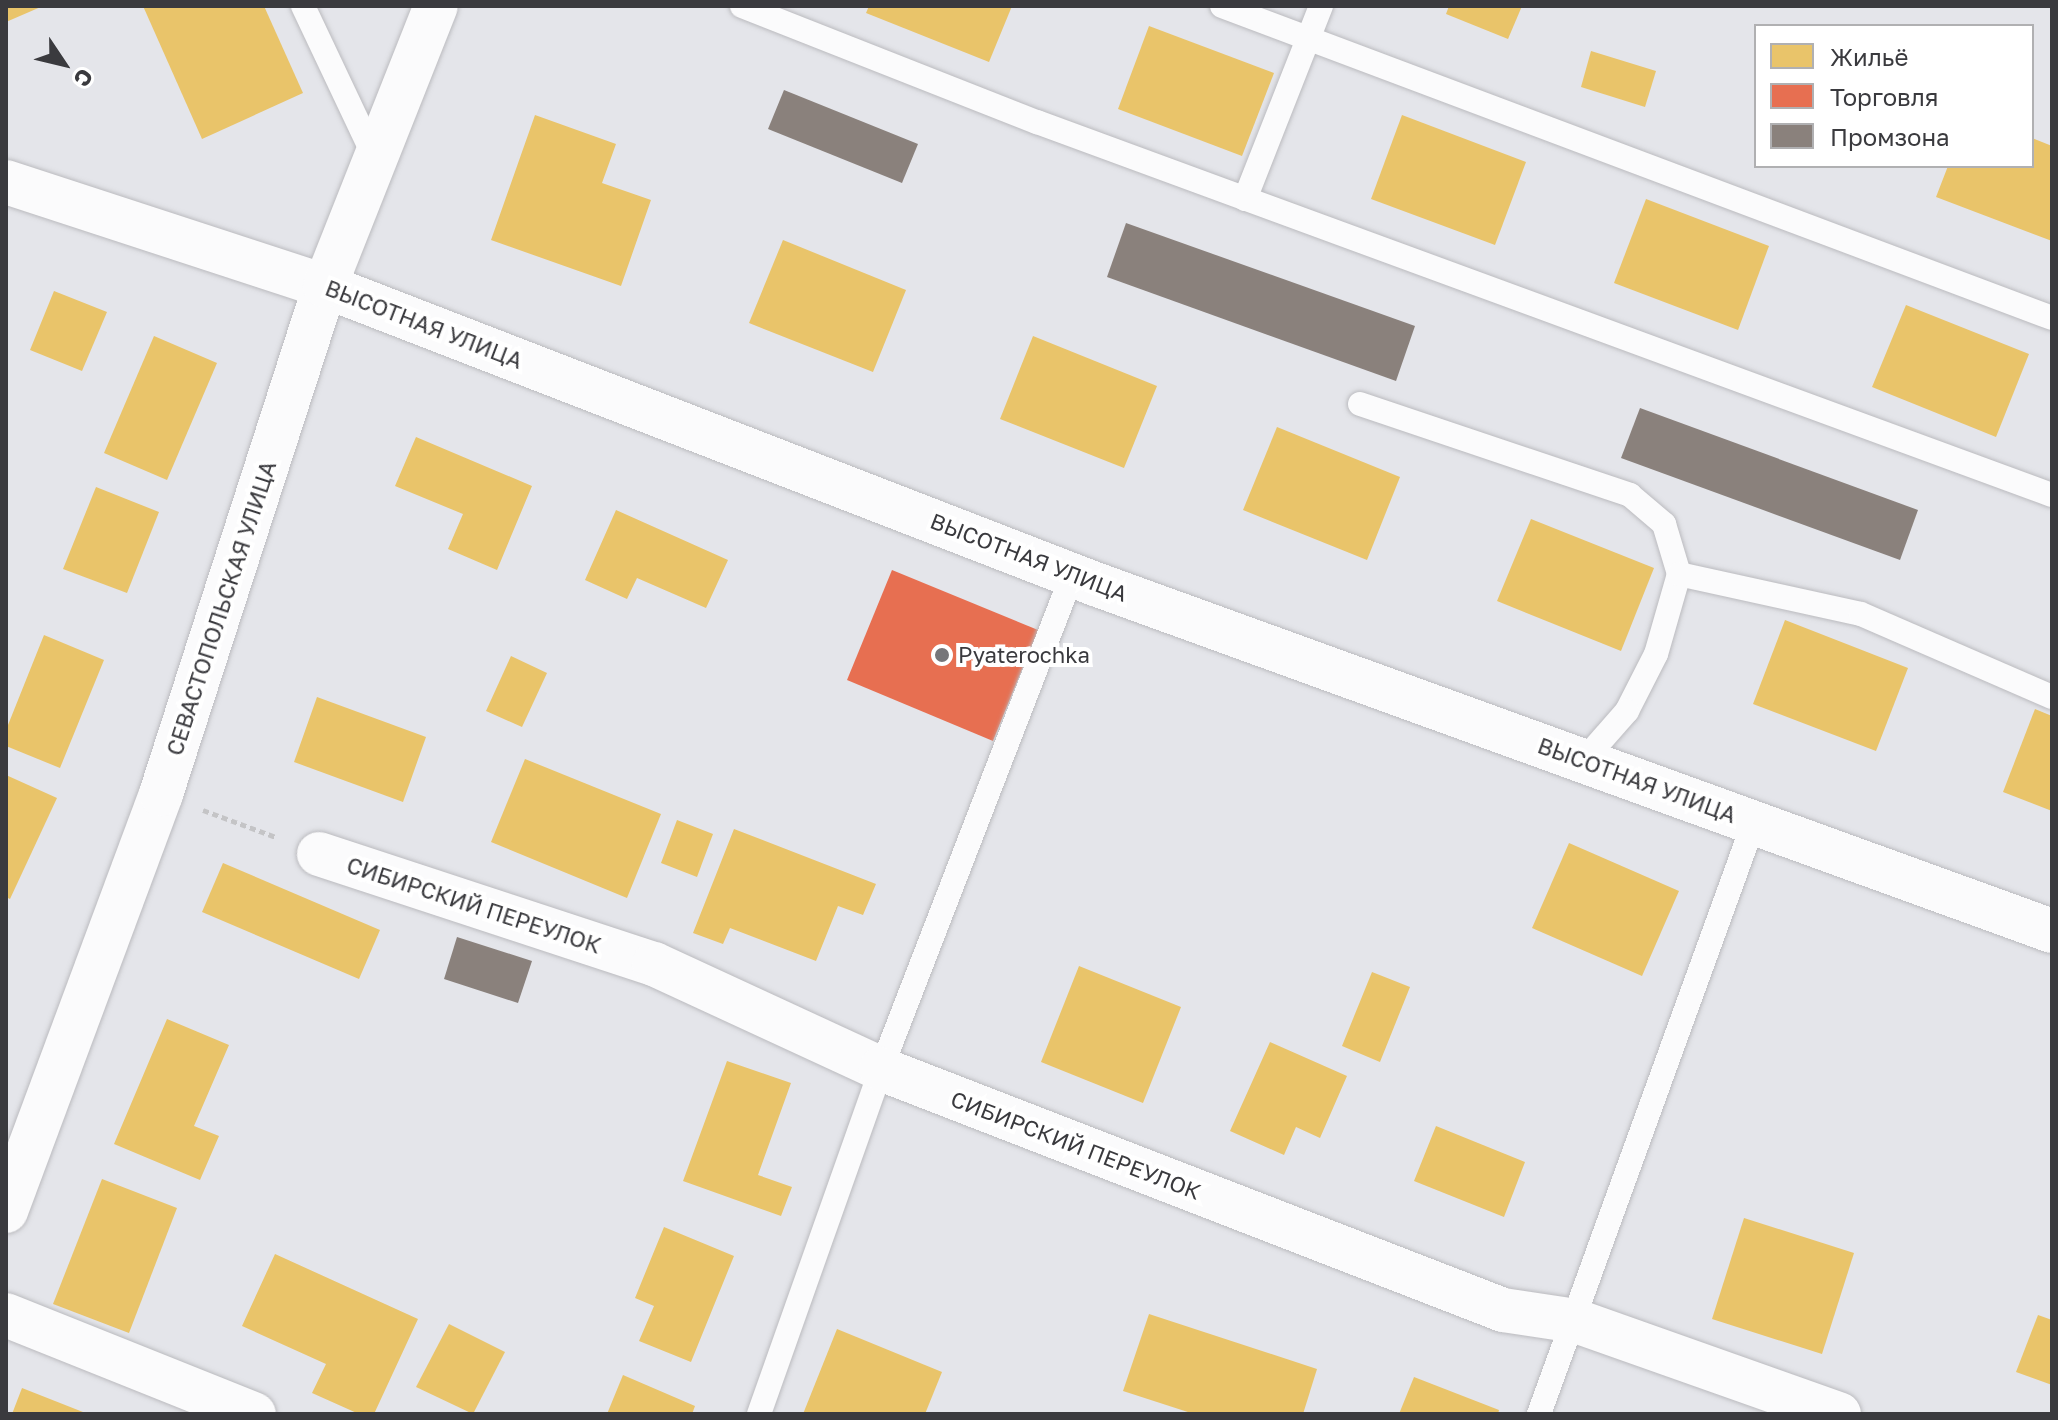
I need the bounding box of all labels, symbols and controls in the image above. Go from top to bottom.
north arrow [24,24,104,104]
legend [1754,24,2034,168]
text: Жильё [1830,42,1908,71]
text: С [69,64,100,92]
text: Торговля [1830,82,1938,111]
text: Промзона [1830,122,1950,151]
street label: ВЫСОТНАЯ УЛИЦА [322,274,526,374]
street label: СЕВАСТОПОЛЬСКАЯ УЛИЦА [161,457,281,759]
street label: ВЫСОТНАЯ УЛИЦА [927,507,1131,607]
place label: Pyaterochka [958,642,1090,668]
marker: Pyaterochka [933,646,951,664]
street label: ВЫСОТНАЯ УЛИЦА [1534,732,1740,828]
street label: СИБИРСКИЙ ПЕРЕУЛОК [344,851,604,959]
street label: СИБИРСКИЙ ПЕРЕУЛОК [947,1085,1205,1205]

